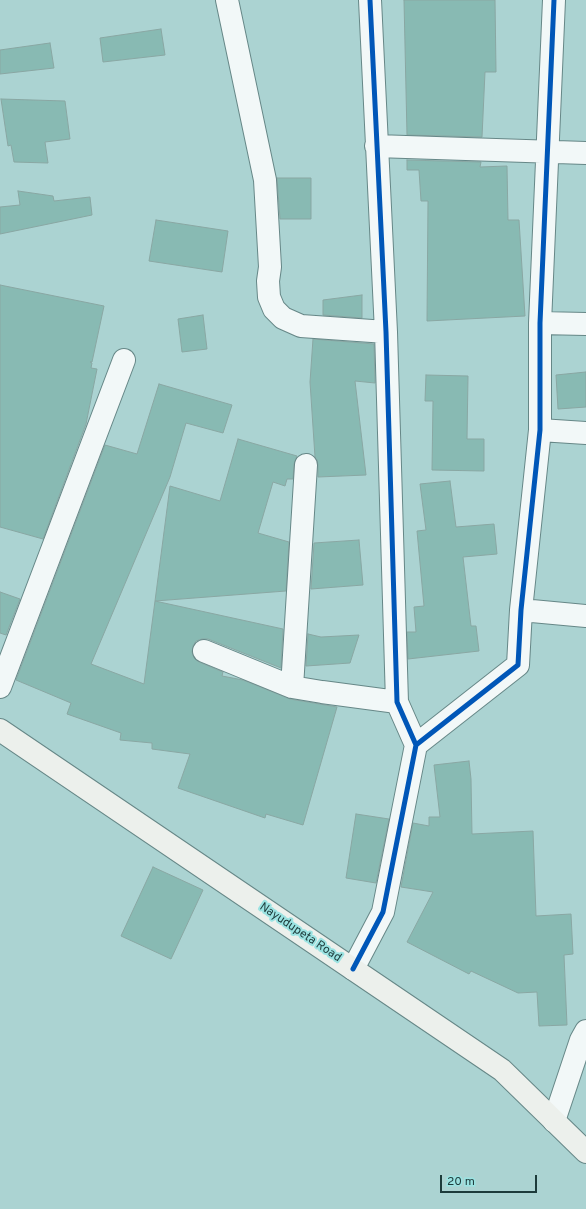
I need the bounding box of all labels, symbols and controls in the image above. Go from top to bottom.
street label: Nayudupeta Road [256,900,344,966]
scale bar [442,1167,539,1193]
text: 20 m [447,1174,475,1190]

